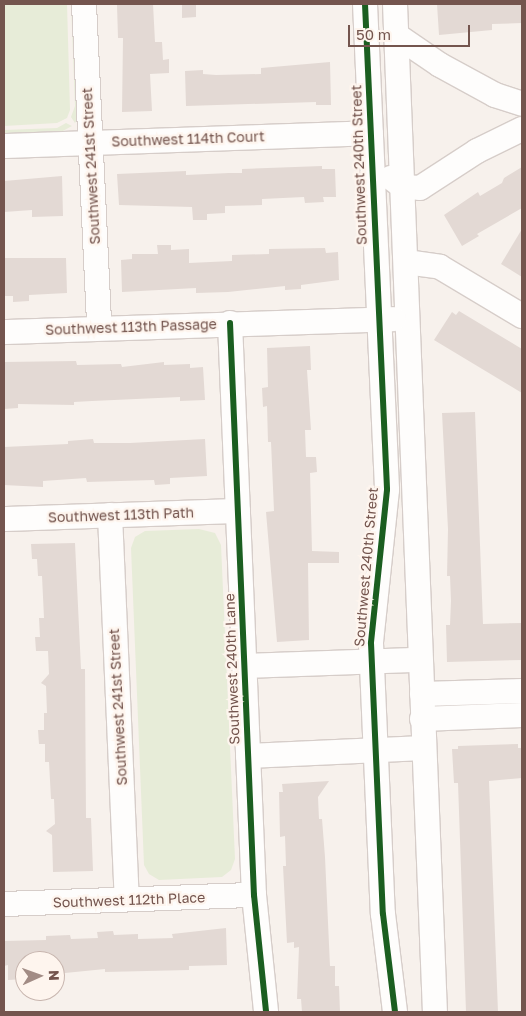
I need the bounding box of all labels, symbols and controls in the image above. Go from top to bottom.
scale bar [351,15,474,47]
text: 50 m [356,25,391,43]
street label: Southwest 240th Street [348,85,370,245]
street label: Southwest 241st Street [78,87,104,245]
street label: Southwest 114th Court [111,128,265,150]
street label: Southwest 113th Passage [45,316,217,338]
street label: Southwest 240th Street [351,486,381,648]
street label: Southwest 113th Path [48,504,194,526]
street label: Southwest 240th Lane [221,593,243,745]
street label: Southwest 241st Street [105,628,131,786]
street label: Southwest 112th Place [53,889,205,911]
north arrow [15,951,65,1001]
text: N [46,970,63,981]

